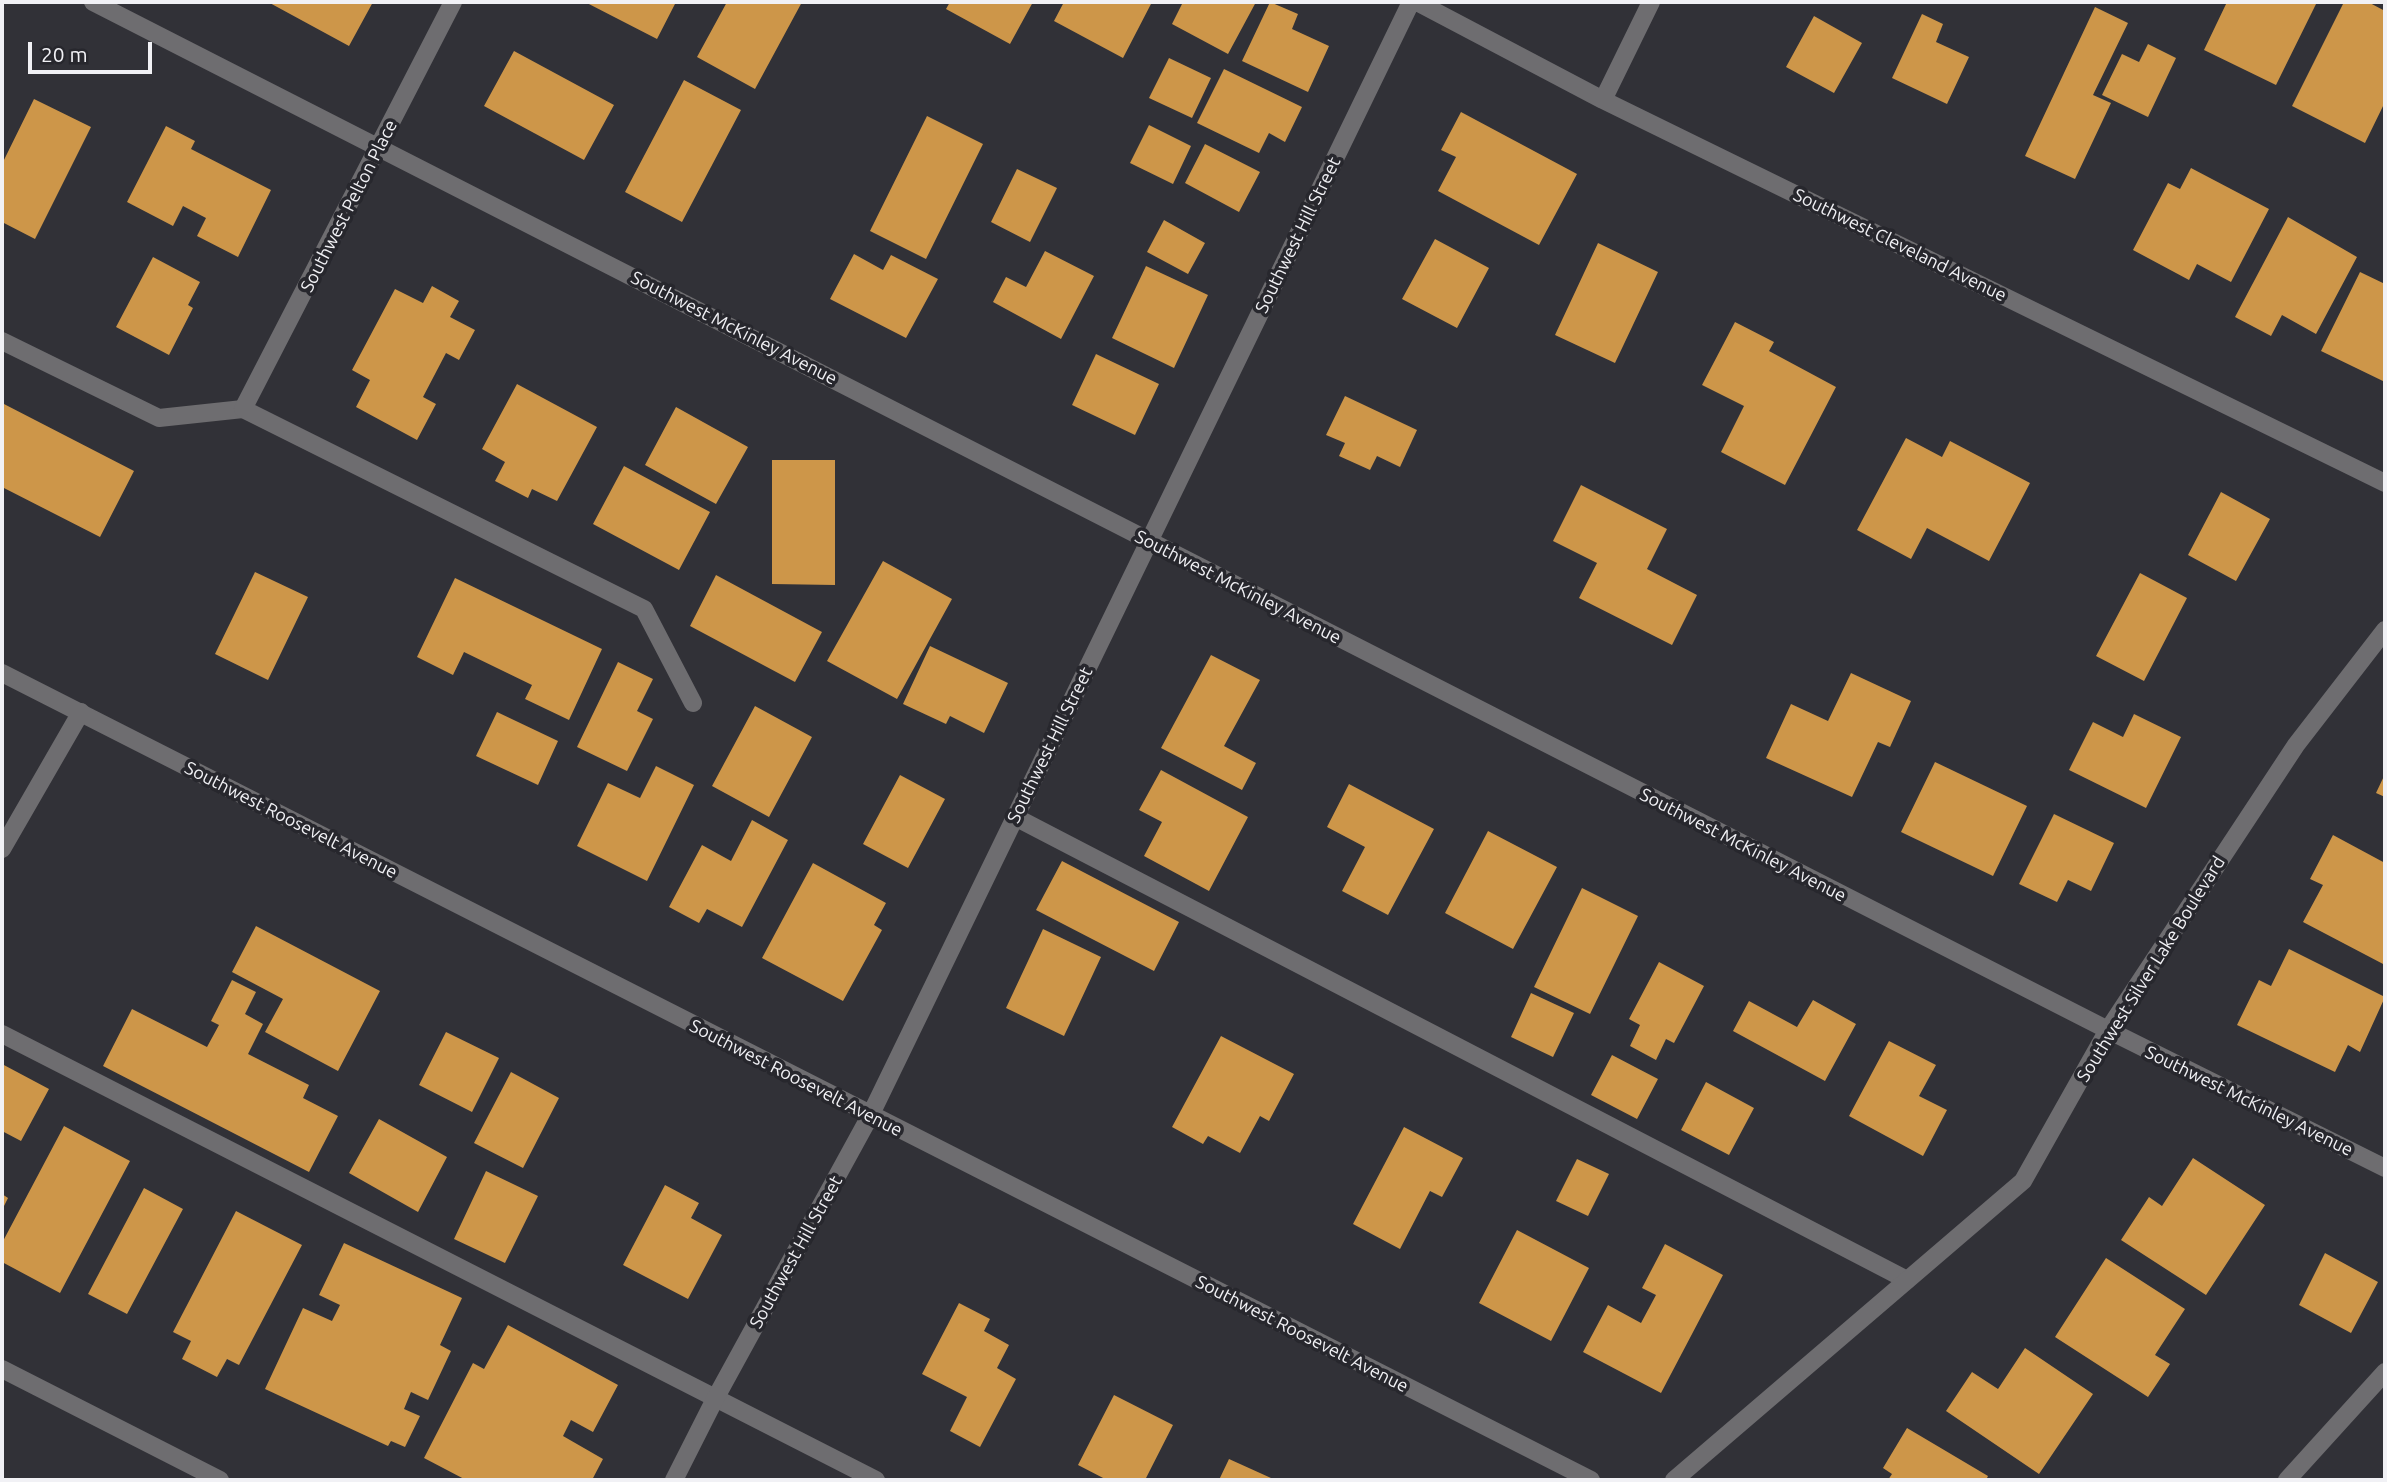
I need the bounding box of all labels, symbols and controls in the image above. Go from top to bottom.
scale bar [32,28,156,72]
text: 20 m [41,42,88,66]
street label: Southwest Pelton Place [296,116,402,296]
street label: Southwest Hill Street [1251,153,1345,317]
street label: Southwest Cleveland Avenue [1790,184,2010,306]
street label: Southwest McKinley Avenue [627,266,841,390]
street label: Southwest McKinley Avenue [1131,525,1345,649]
street label: Southwest Hill Street [1003,663,1097,827]
street label: Southwest Roosevelt Avenue [181,757,401,883]
street label: Southwest McKinley Avenue [1636,783,1850,907]
street label: Southwest Silver Lake Boulevard [2072,852,2230,1086]
street label: Southwest Roosevelt Avenue [686,1015,906,1141]
street label: Southwest McKinley Avenue [2142,1041,2356,1161]
street label: Southwest Hill Street [745,1172,847,1332]
street label: Southwest Roosevelt Avenue [1192,1271,1412,1397]

